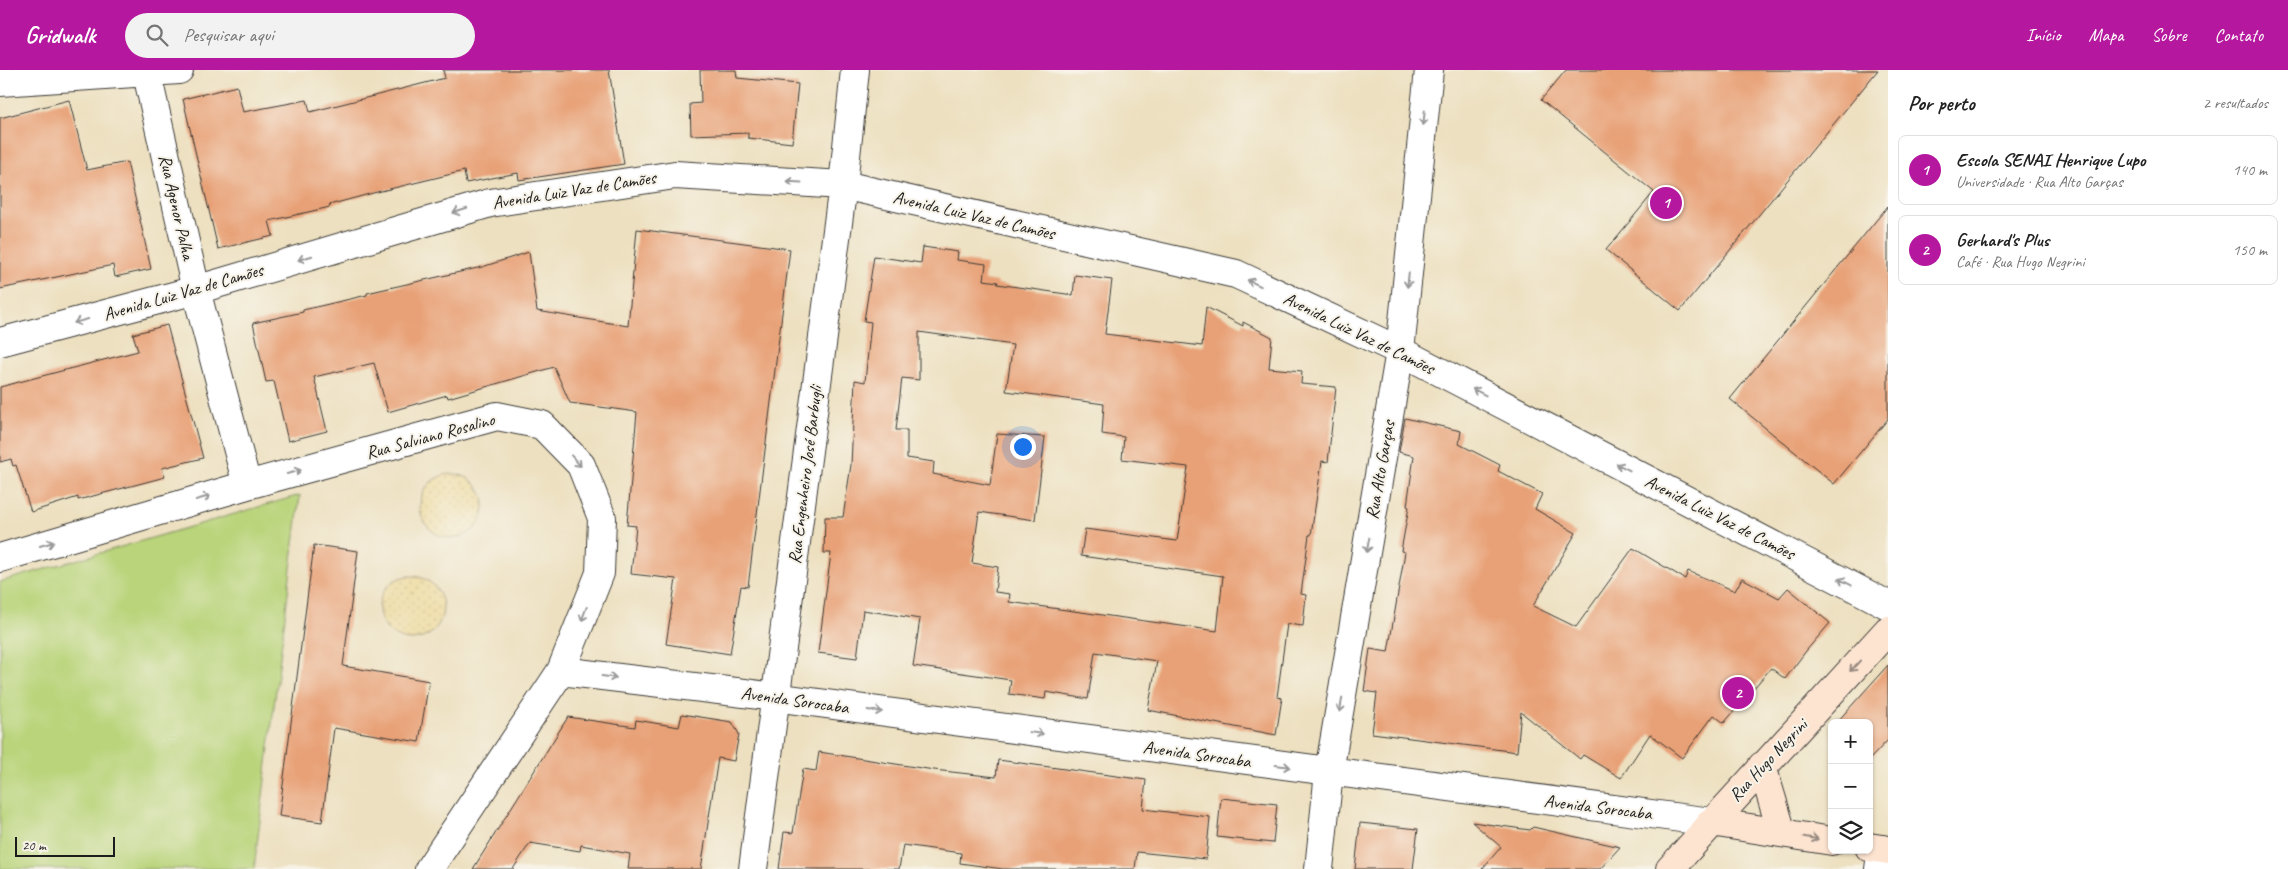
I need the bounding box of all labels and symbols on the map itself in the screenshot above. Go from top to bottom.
one-way arrow [1419,110,1429,126]
street label: Rua Agenor Palha [154,152,200,263]
street label: Avenida Luiz Vaz de Camões [491,166,659,214]
one-way arrow [787,177,803,186]
pin: 1 [1650,184,1682,222]
street label: Avenida Luiz Vaz de Camões [891,186,1059,245]
one-way arrow [453,207,469,217]
one-way arrow [297,253,313,263]
street label: Avenida Luiz Vaz de Camões [101,258,267,325]
one-way arrow [1403,272,1412,288]
one-way arrow [1247,277,1262,287]
street label: Avenida Luiz Vaz de Camões [1280,287,1440,380]
one-way arrow [73,316,89,326]
street label: Rua Engenheiro José Barbugli [783,382,827,565]
one-way arrow [1471,387,1486,397]
street label: Rua Salviano Rosalino [363,408,498,464]
street label: Rua Alto Garças [1361,417,1400,521]
your location [1010,434,1036,460]
one-way arrow [570,454,581,467]
one-way arrow [1616,462,1631,471]
one-way arrow [286,466,302,476]
street label: Avenida Luiz Vaz de Camões [1642,470,1800,565]
one-way arrow [194,492,210,502]
one-way arrow [1362,536,1372,552]
one-way arrow [38,538,54,548]
one-way arrow [1837,577,1852,587]
one-way arrow [578,606,588,621]
one-way arrow [1849,660,1861,672]
one-way arrow [601,672,617,682]
pin: 2 [1722,674,1754,712]
street label: Avenida Sorocaba [740,682,851,719]
one-way arrow [1335,696,1345,712]
one-way arrow [866,706,882,716]
street label: Rua Hugo Negrini [1724,712,1814,806]
one-way arrow [1027,728,1043,738]
street label: Avenida Sorocaba [1142,736,1253,773]
one-way arrow [1275,761,1291,771]
street label: Avenida Sorocaba [1543,789,1654,825]
one-way arrow [1803,833,1819,843]
scale bar [15,834,115,857]

